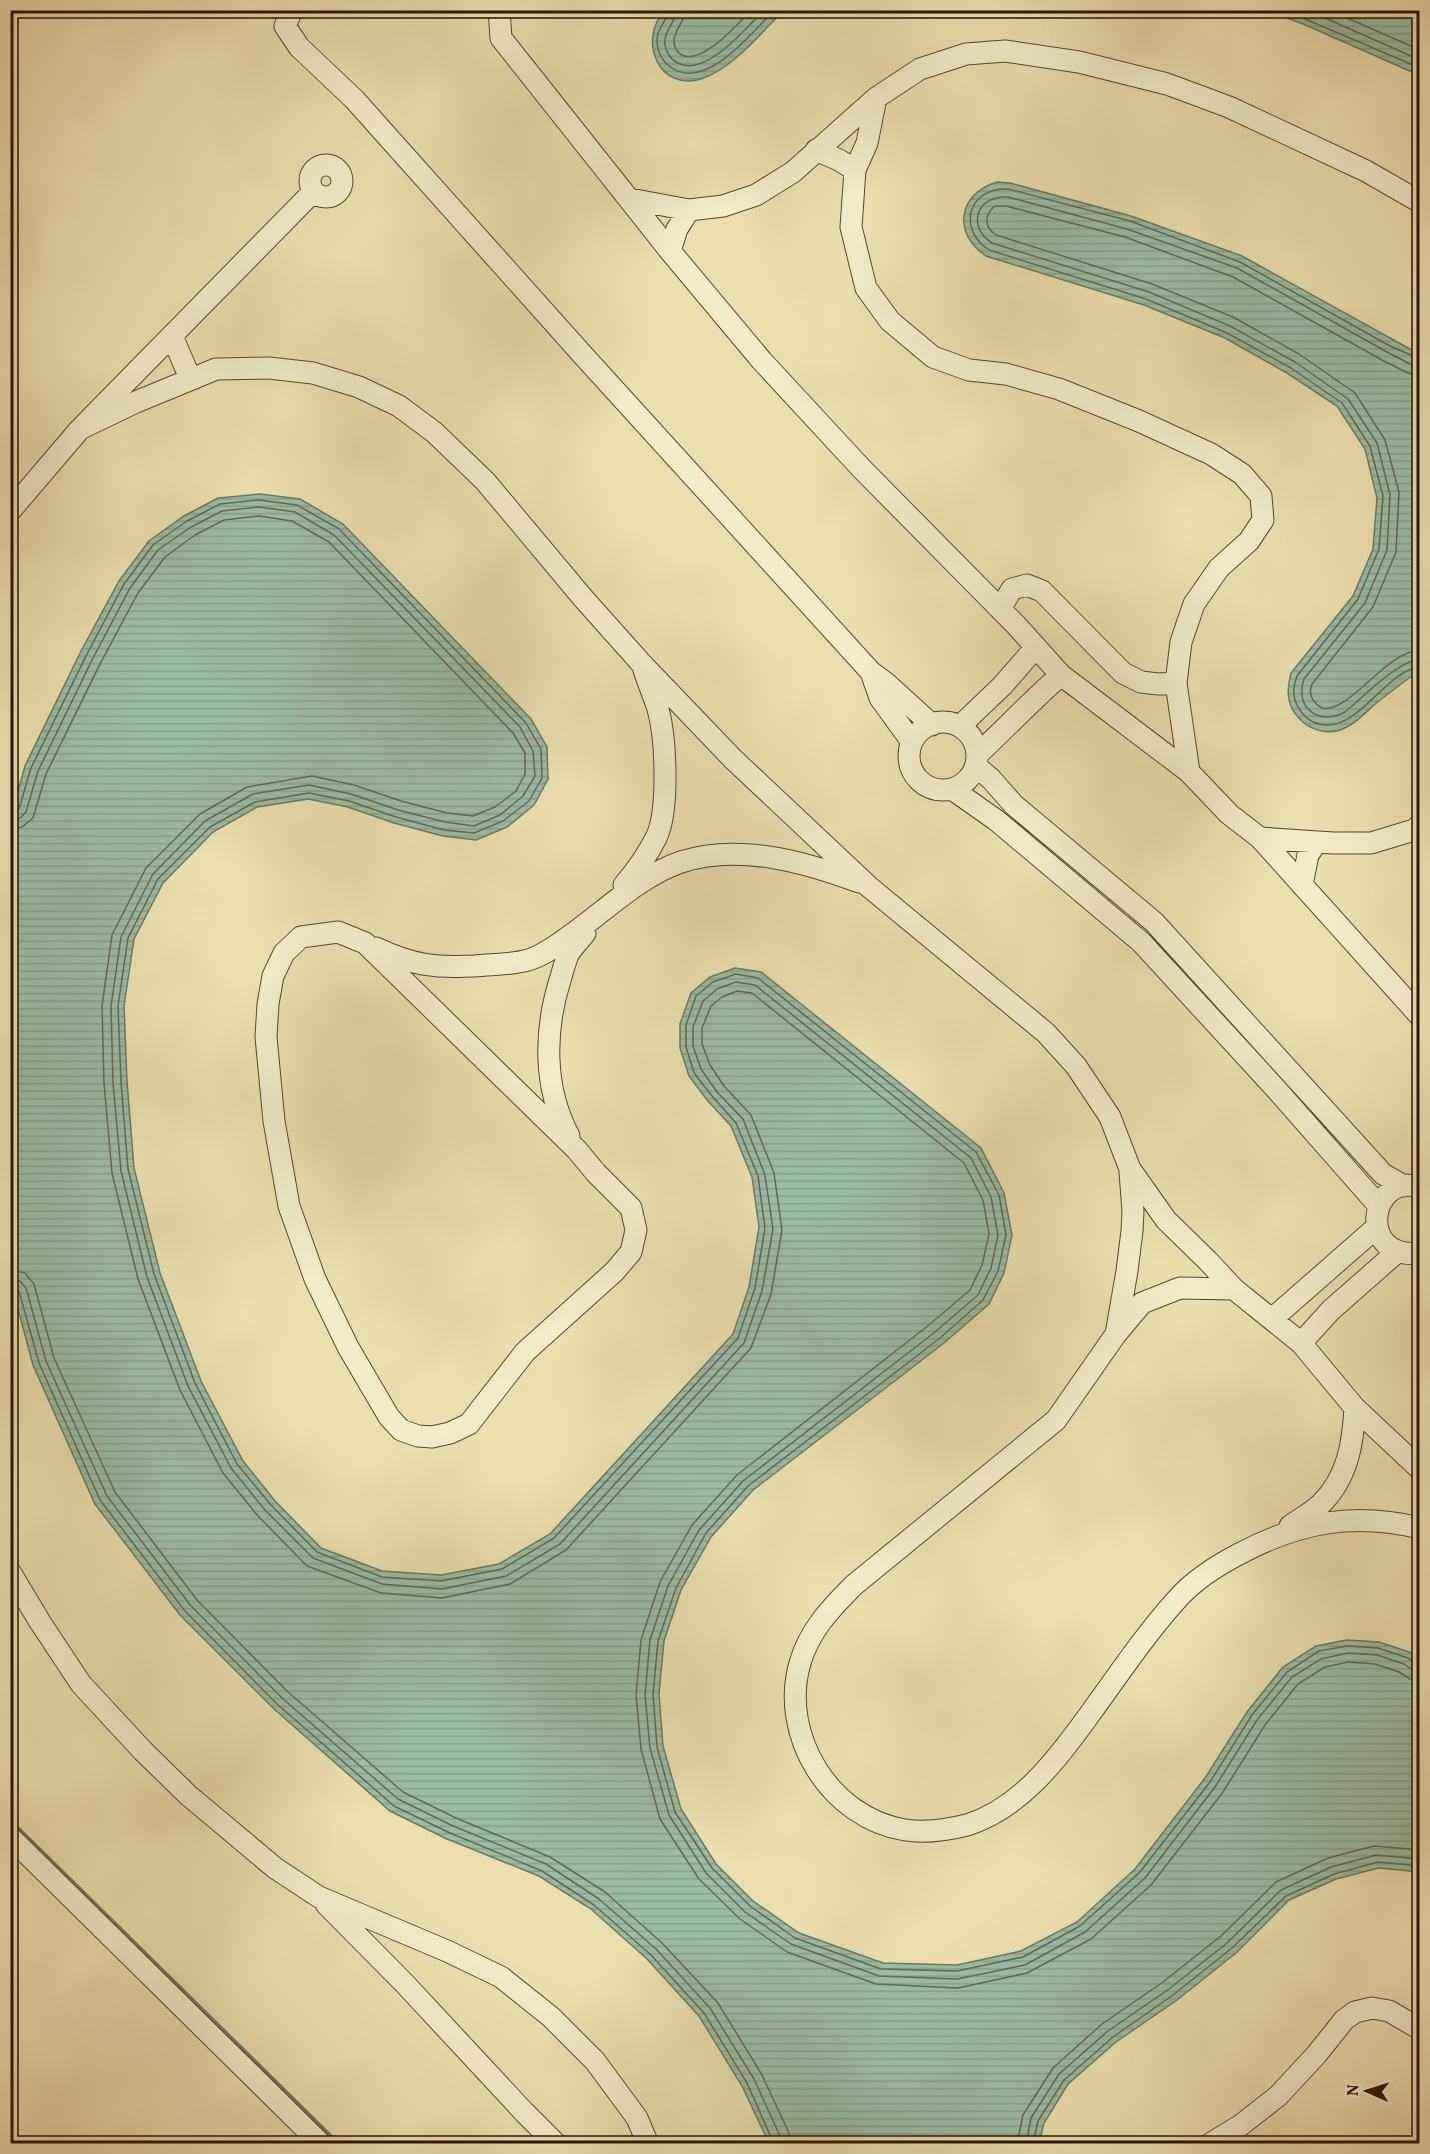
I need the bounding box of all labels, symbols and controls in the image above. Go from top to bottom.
north arrow [1337,2061,1397,2121]
text: N [1343,2084,1365,2097]

